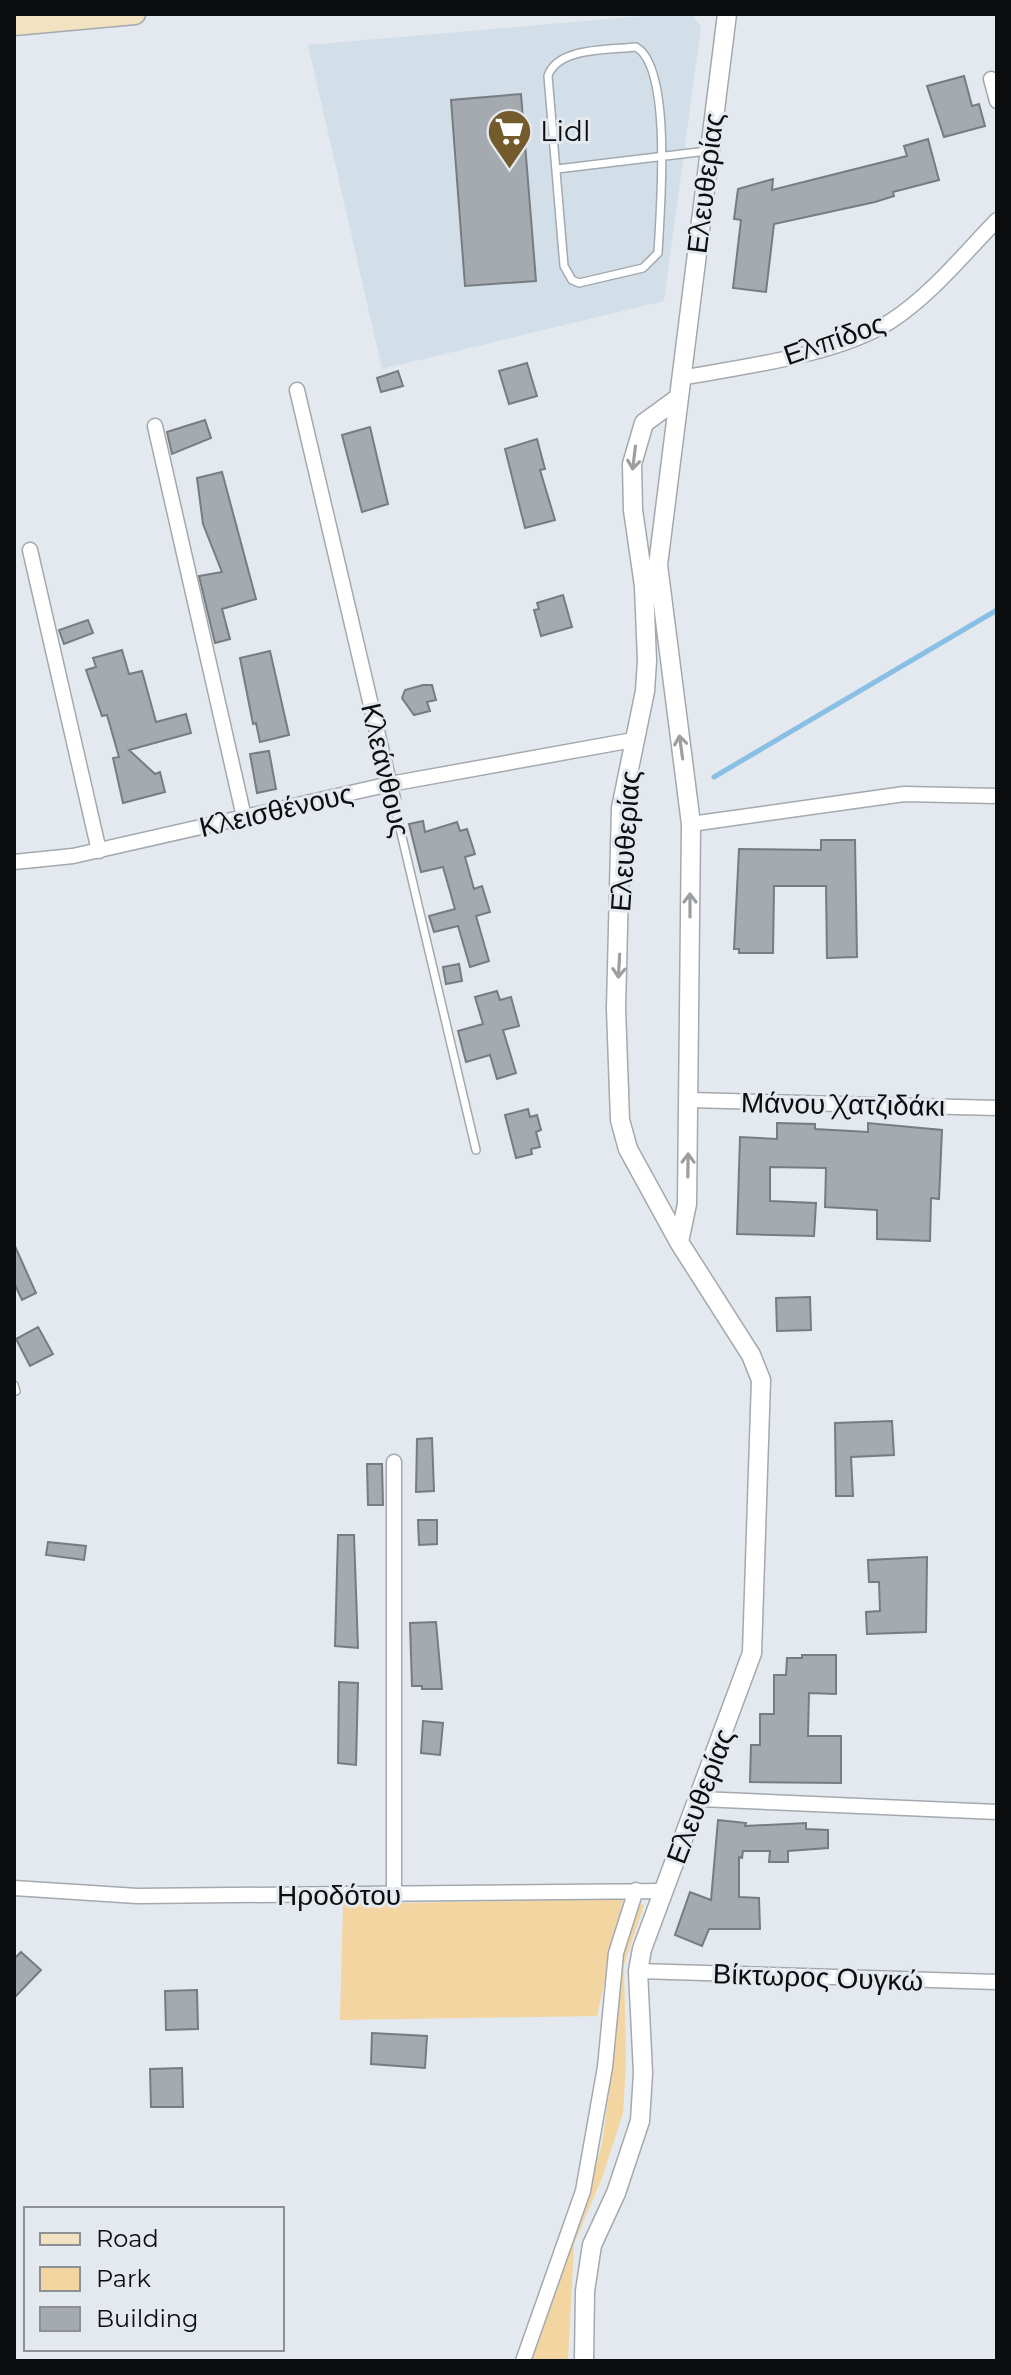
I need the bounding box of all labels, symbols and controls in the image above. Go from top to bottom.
supermarket icon: Lidl [485,107,533,170]
street label: Ελευθερίας [680,111,730,255]
place label: Lidl [540,114,591,148]
street label: Ελπίδος [779,306,889,372]
one-way arrow [626,444,641,471]
street label: Κλεάνθους [354,700,418,840]
one-way arrow [673,734,688,761]
street label: Ελευθερίας [603,769,647,913]
street label: Κλεισθένους [196,776,356,844]
one-way arrow [683,892,698,919]
one-way arrow [611,952,626,979]
street label: Μάνου Χατζιδάκι [741,1085,945,1123]
one-way arrow [680,1152,696,1179]
street label: Ελευθερίας [659,1724,741,1868]
street label: Ηροδότου [277,1878,401,1912]
street label: Βίκτωρος Ουγκώ [712,1956,924,1998]
legend [24,2207,284,2351]
text: Road [96,2224,159,2253]
text: Park [96,2264,151,2293]
text: Building [96,2304,199,2333]

